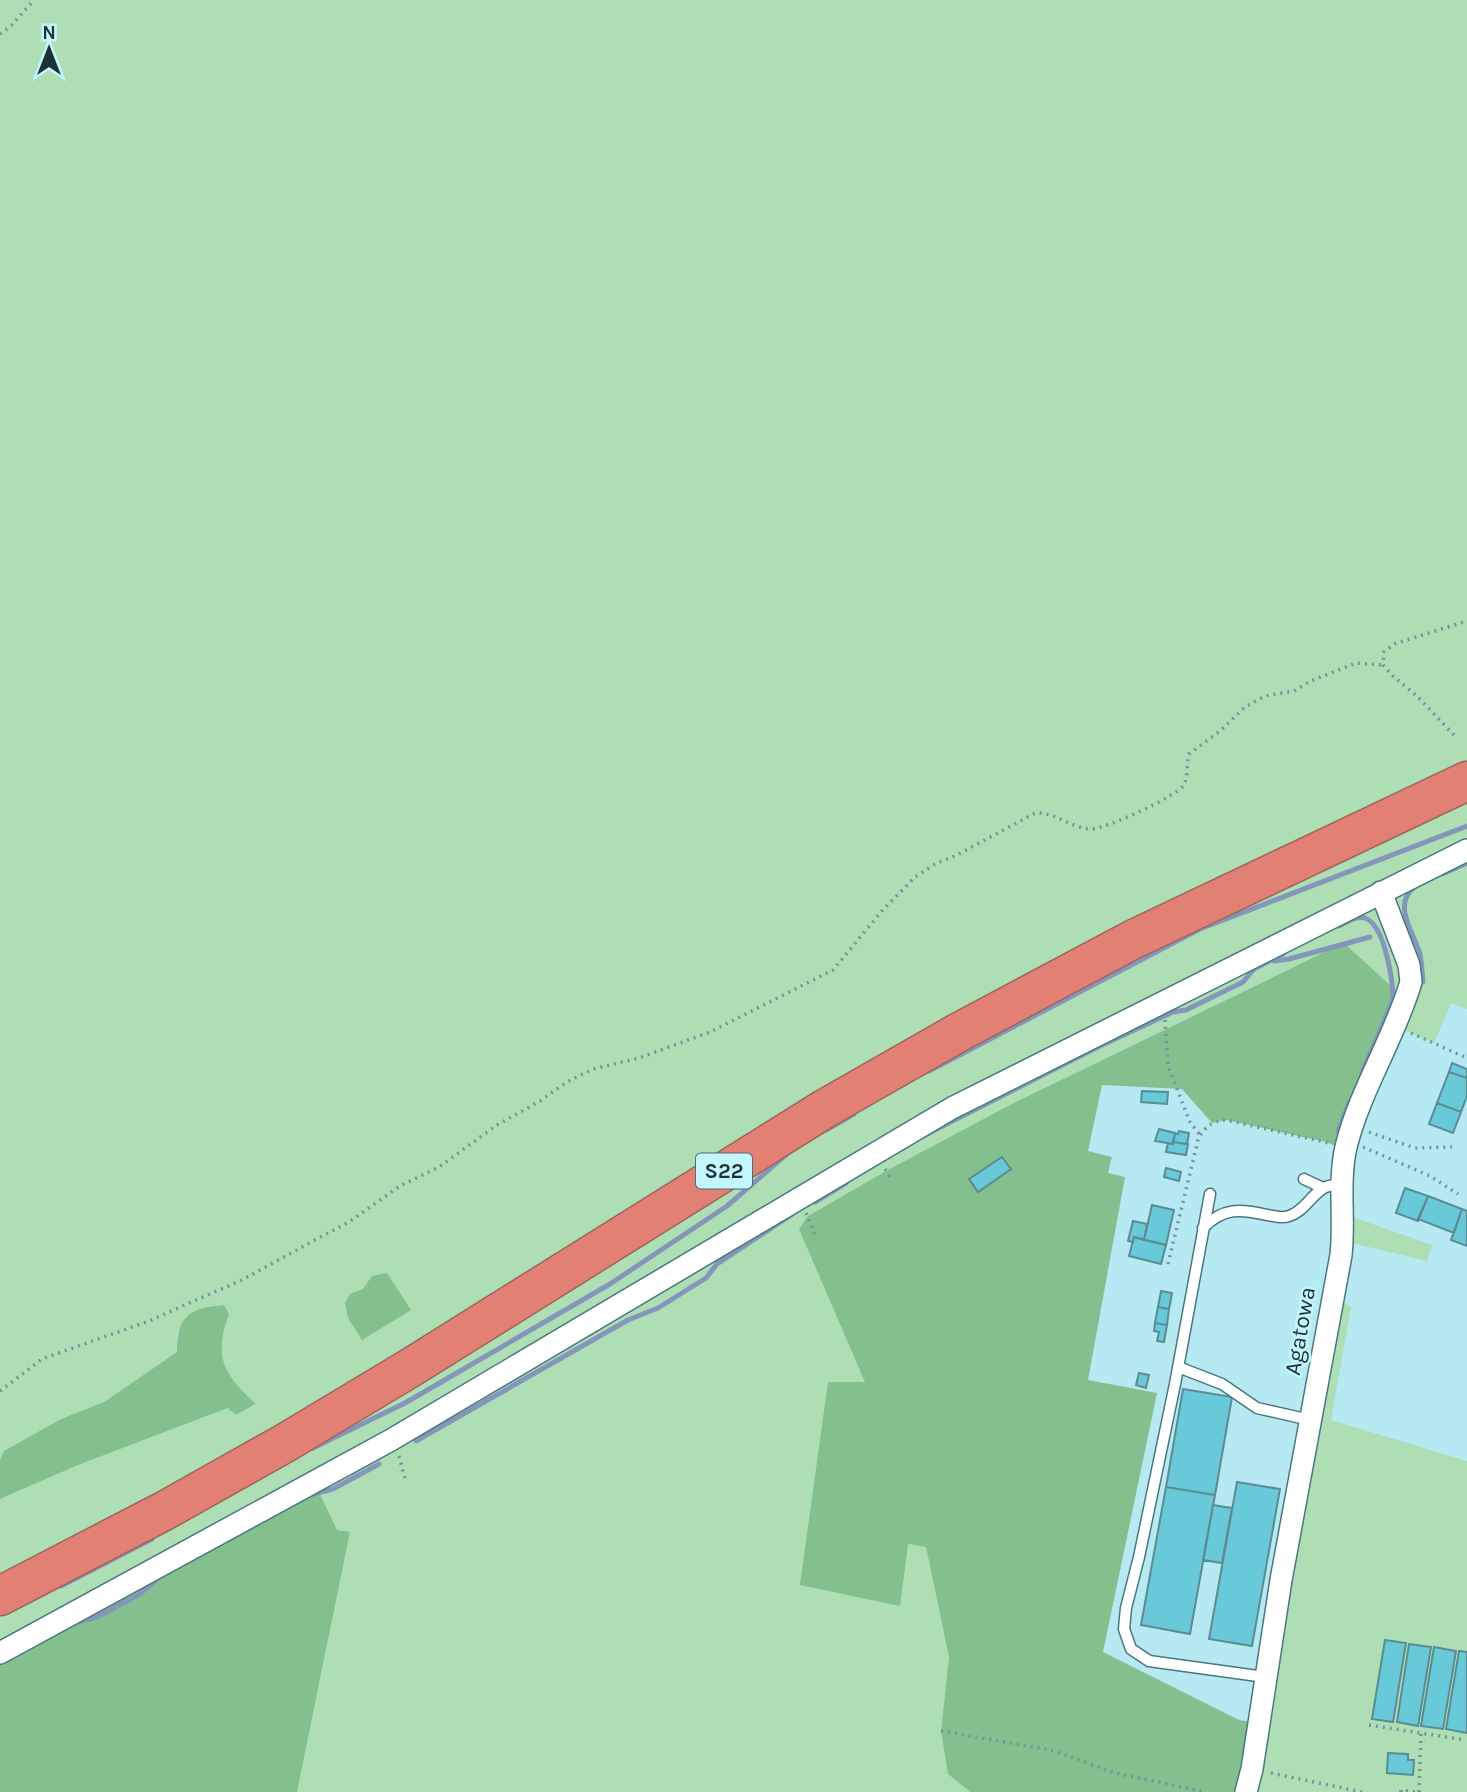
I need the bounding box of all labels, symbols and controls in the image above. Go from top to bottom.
north arrow [14,14,84,84]
text: N [42,22,56,44]
road number: S22 [696,1154,752,1188]
street label: Agatowa [1279,1285,1321,1377]

